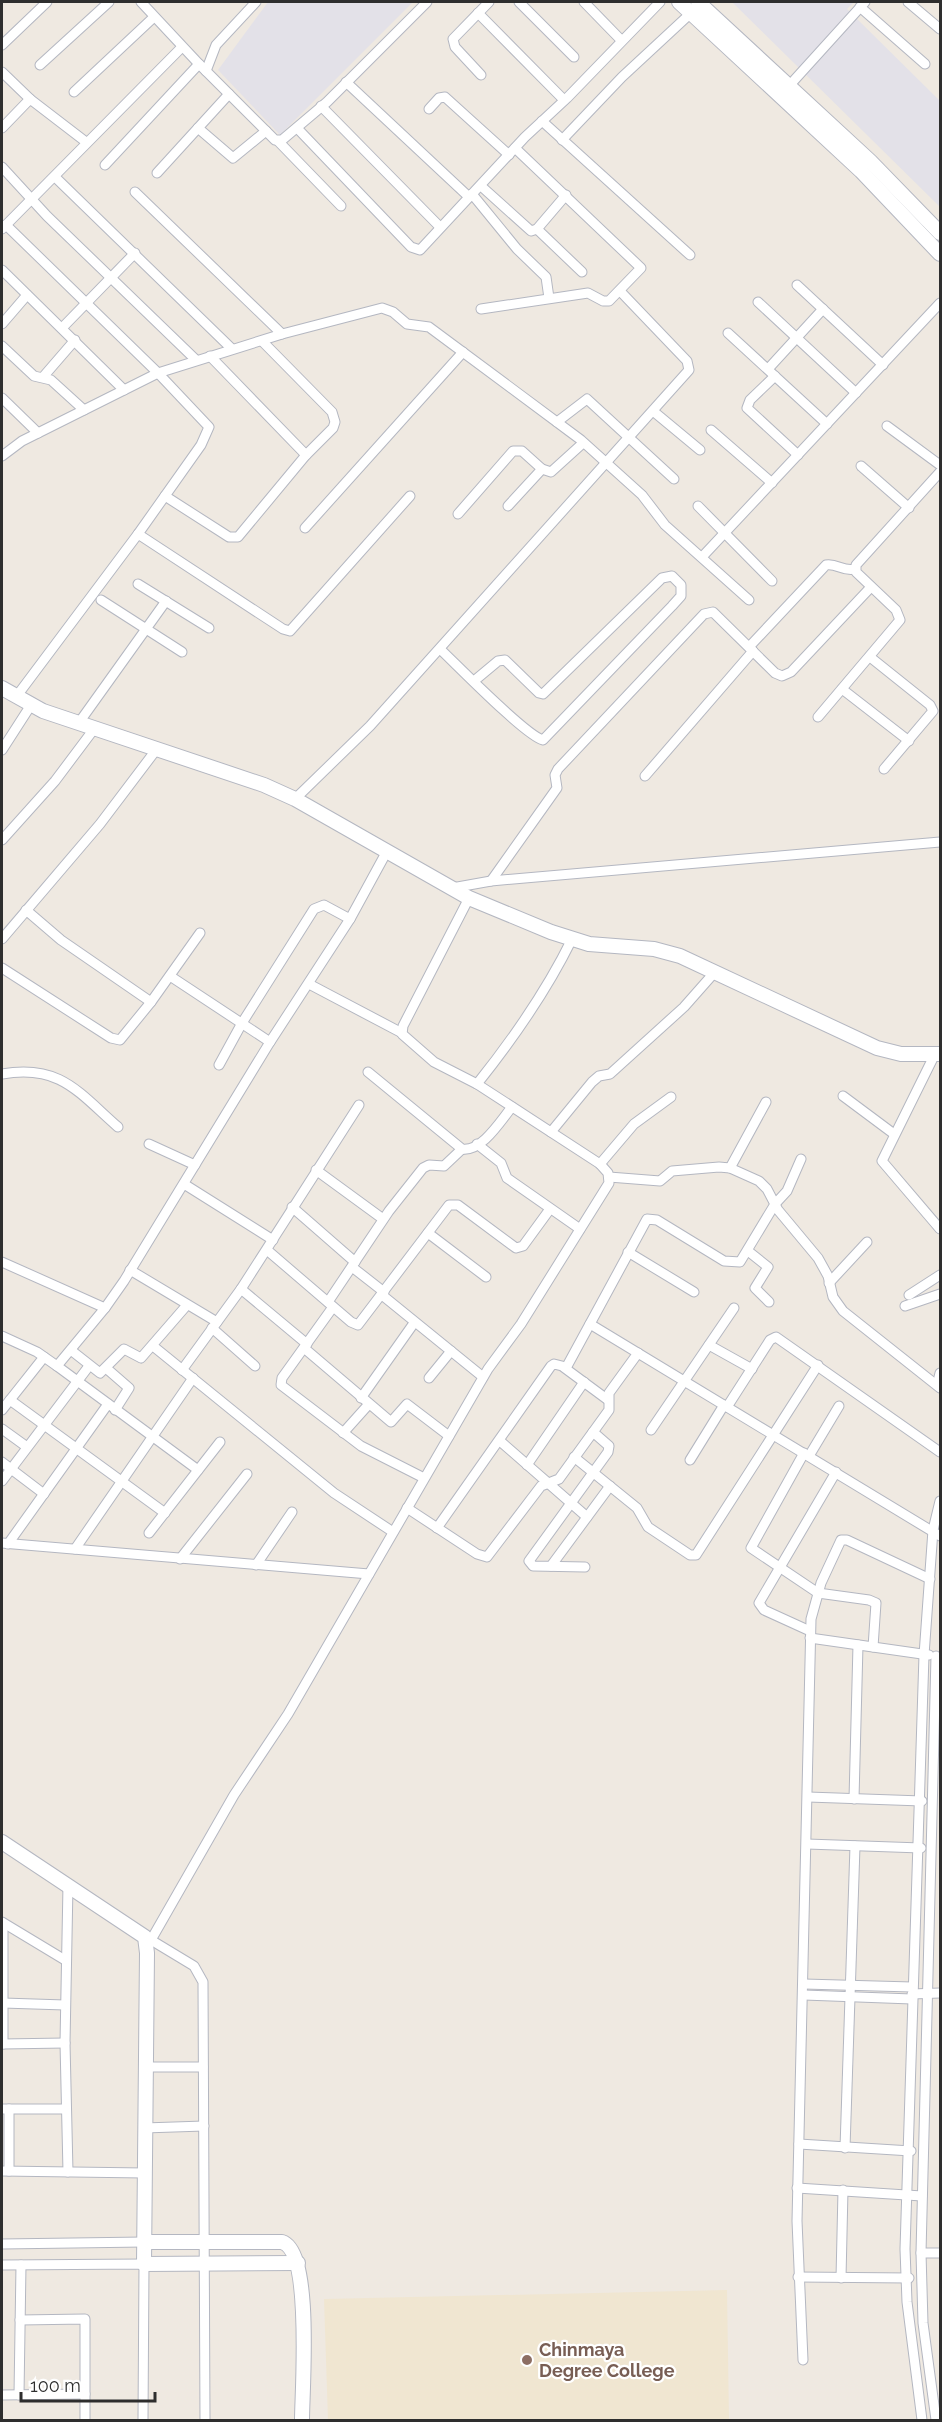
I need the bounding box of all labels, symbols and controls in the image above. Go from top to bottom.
place label: Chinmaya Degree College [539,2339,675,2381]
marker: Chinmaya Degree College [520,2353,534,2367]
scale bar [21,2365,154,2403]
text: 100 m [30,2375,81,2396]

